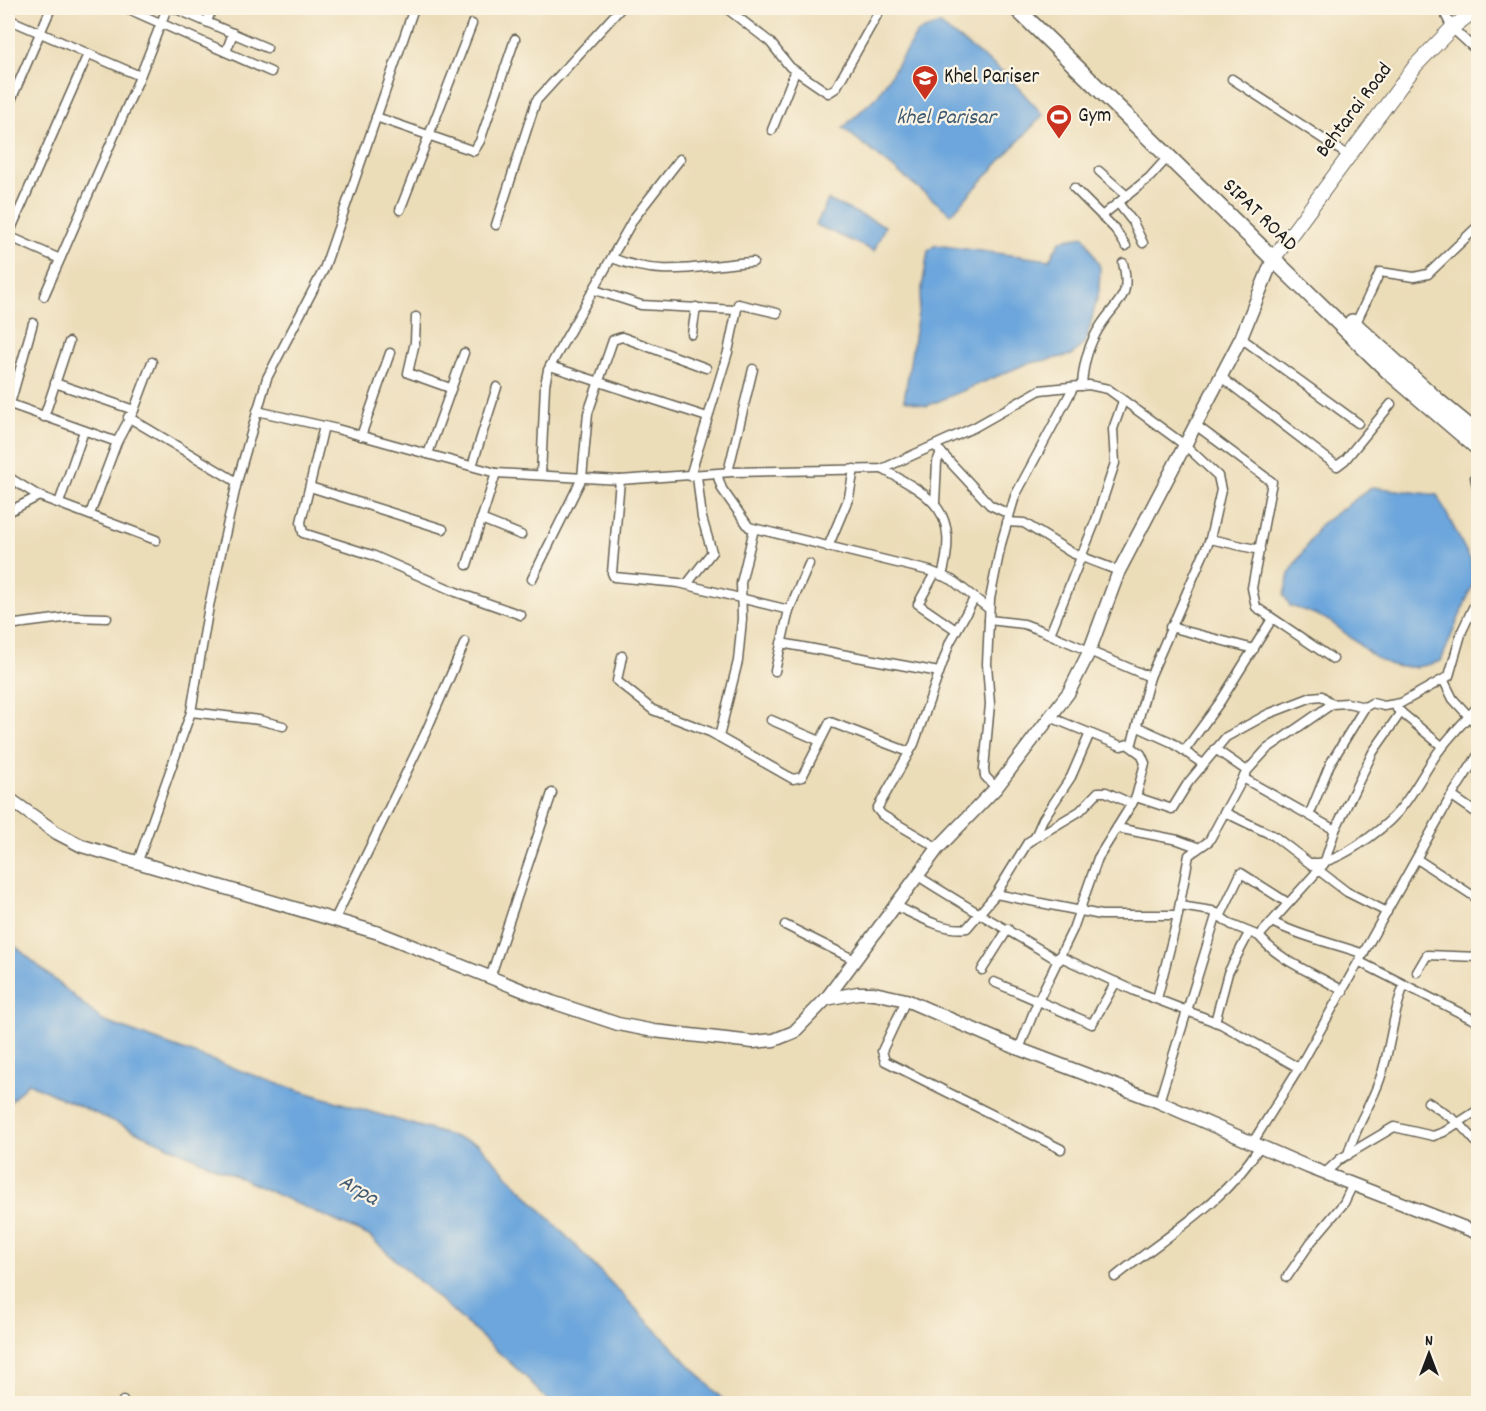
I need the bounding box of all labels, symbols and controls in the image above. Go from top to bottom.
street label: Behtarai Road [1309,57,1401,165]
school or university icon: Khel Pariser [910,63,940,101]
place label: Khel Pariser [944,63,1039,93]
sports icon: Gym [1044,102,1074,140]
place label: Gym [1078,102,1112,132]
water label: khel Parisar [896,103,998,134]
street label: SIPAT ROAD [1215,172,1304,260]
water label: Arpa [333,1167,385,1215]
north arrow [1399,1324,1459,1384]
text: N [1425,1330,1433,1353]

